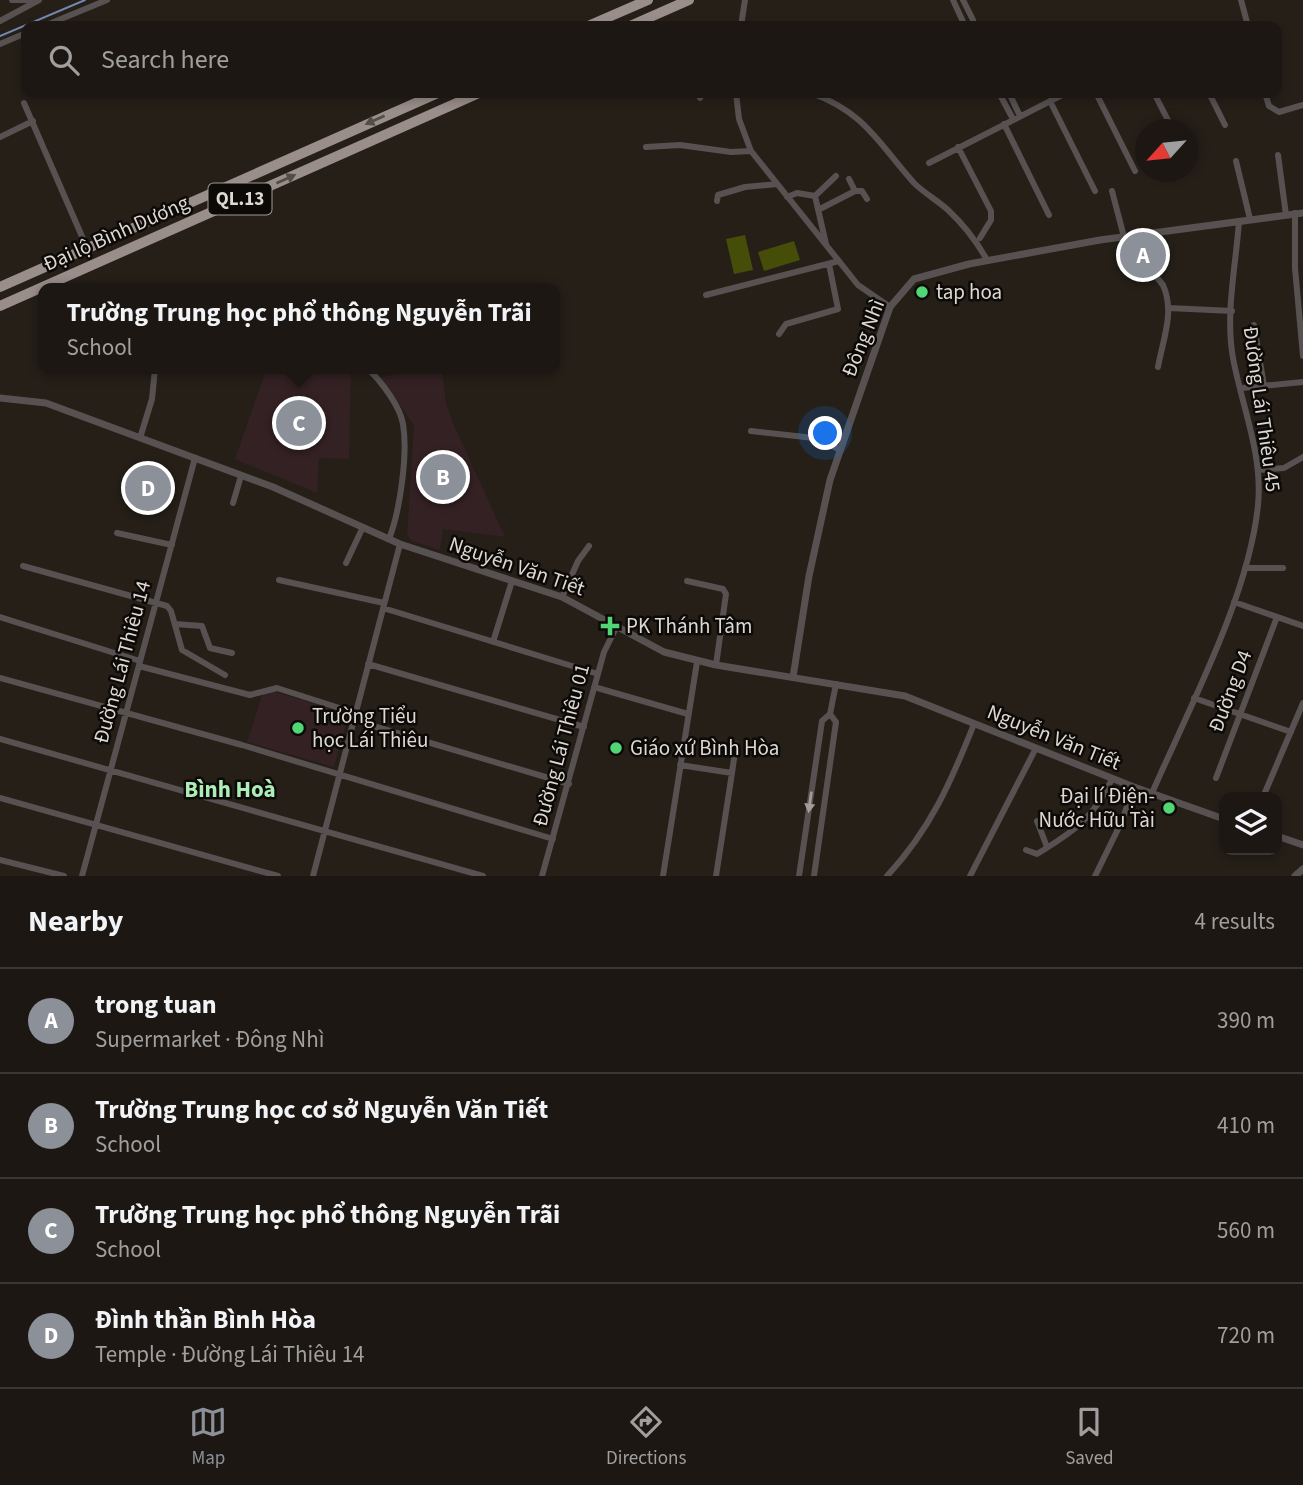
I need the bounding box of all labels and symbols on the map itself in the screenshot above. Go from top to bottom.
one-way arrow [365,114,385,126]
north arrow [1135,119,1198,182]
one-way arrow [276,173,296,185]
road number: QL.13 [208,183,272,214]
street label: Đại lộ Bình Dương [38,187,194,279]
pin: A [1120,229,1166,281]
place label: tap hoa [936,277,1002,307]
marker: tap hoa [914,284,930,300]
street label: Đông Nhì [834,295,892,381]
street label: Đường Lái Thiêu 45 [1236,324,1288,494]
pin: C [276,397,322,449]
your location [808,416,842,450]
pin: B [420,451,466,503]
pin: D [125,462,171,514]
street label: Nguyễn Văn Tiết [445,529,589,603]
street label: Đường Lái Thiêu 14 [86,577,158,747]
place label: PK Thánh Tâm [626,611,752,641]
marker: PK Thánh Tâm [600,616,620,636]
street label: Đường D4 [1201,646,1259,736]
street label: Đường Lái Thiêu 01 [525,660,597,830]
street label: Nguyễn Văn Tiết [983,697,1125,777]
place label: Trường Tiểu học Lái Thiêu [312,701,428,755]
marker: Trường Tiểu học Lái Thiêu [290,720,306,736]
place label: Giáo xứ Bình Hòa [630,733,779,763]
marker: Giáo xứ Bình Hòa [608,740,624,756]
district label: Bình Hoà [184,773,276,806]
place label: Đại lí Điện- Nước Hữu Tài [1039,781,1155,835]
one-way arrow [804,791,815,813]
marker: Đại lí Điện- Nước Hữu Tài [1161,800,1177,816]

